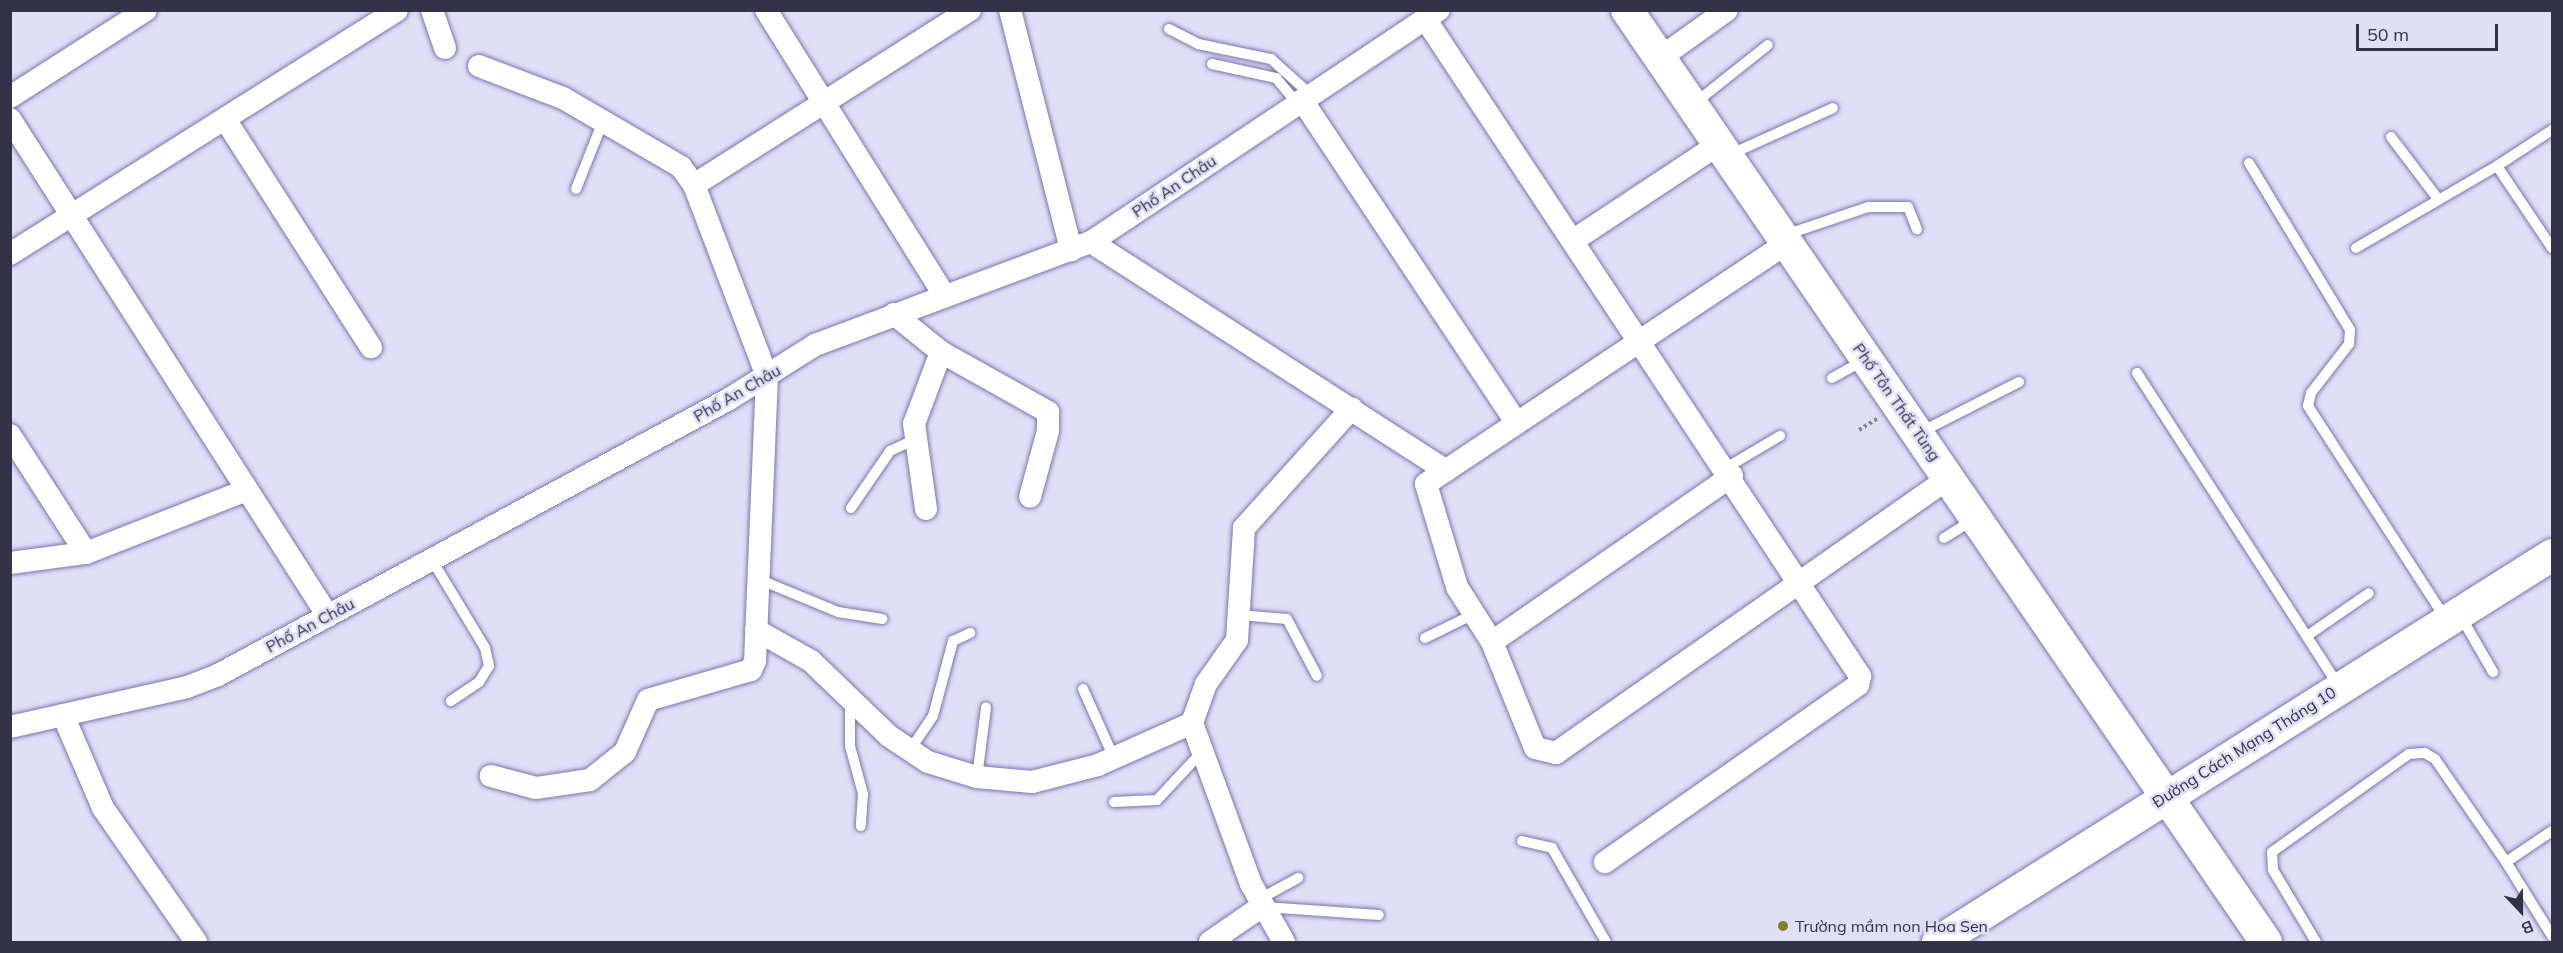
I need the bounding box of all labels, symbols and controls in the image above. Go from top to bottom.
scale bar [2359,12,2502,50]
text: 50 m [2367,23,2409,46]
street label: Phố An Châu [1128,151,1220,221]
street label: Phố Tôn Thất Tùng [1849,339,1945,465]
street label: Phố An Châu [690,360,784,426]
street label: Phố An Châu [262,594,358,656]
street label: Đường Cách Mạng Tháng 10 [2149,682,2339,812]
north arrow [2491,881,2551,941]
place label: Trường mầm non Hoa Sen [1795,916,1988,936]
text: B [2519,916,2537,939]
marker: Trường mầm non Hoa Sen [1776,919,1790,933]

